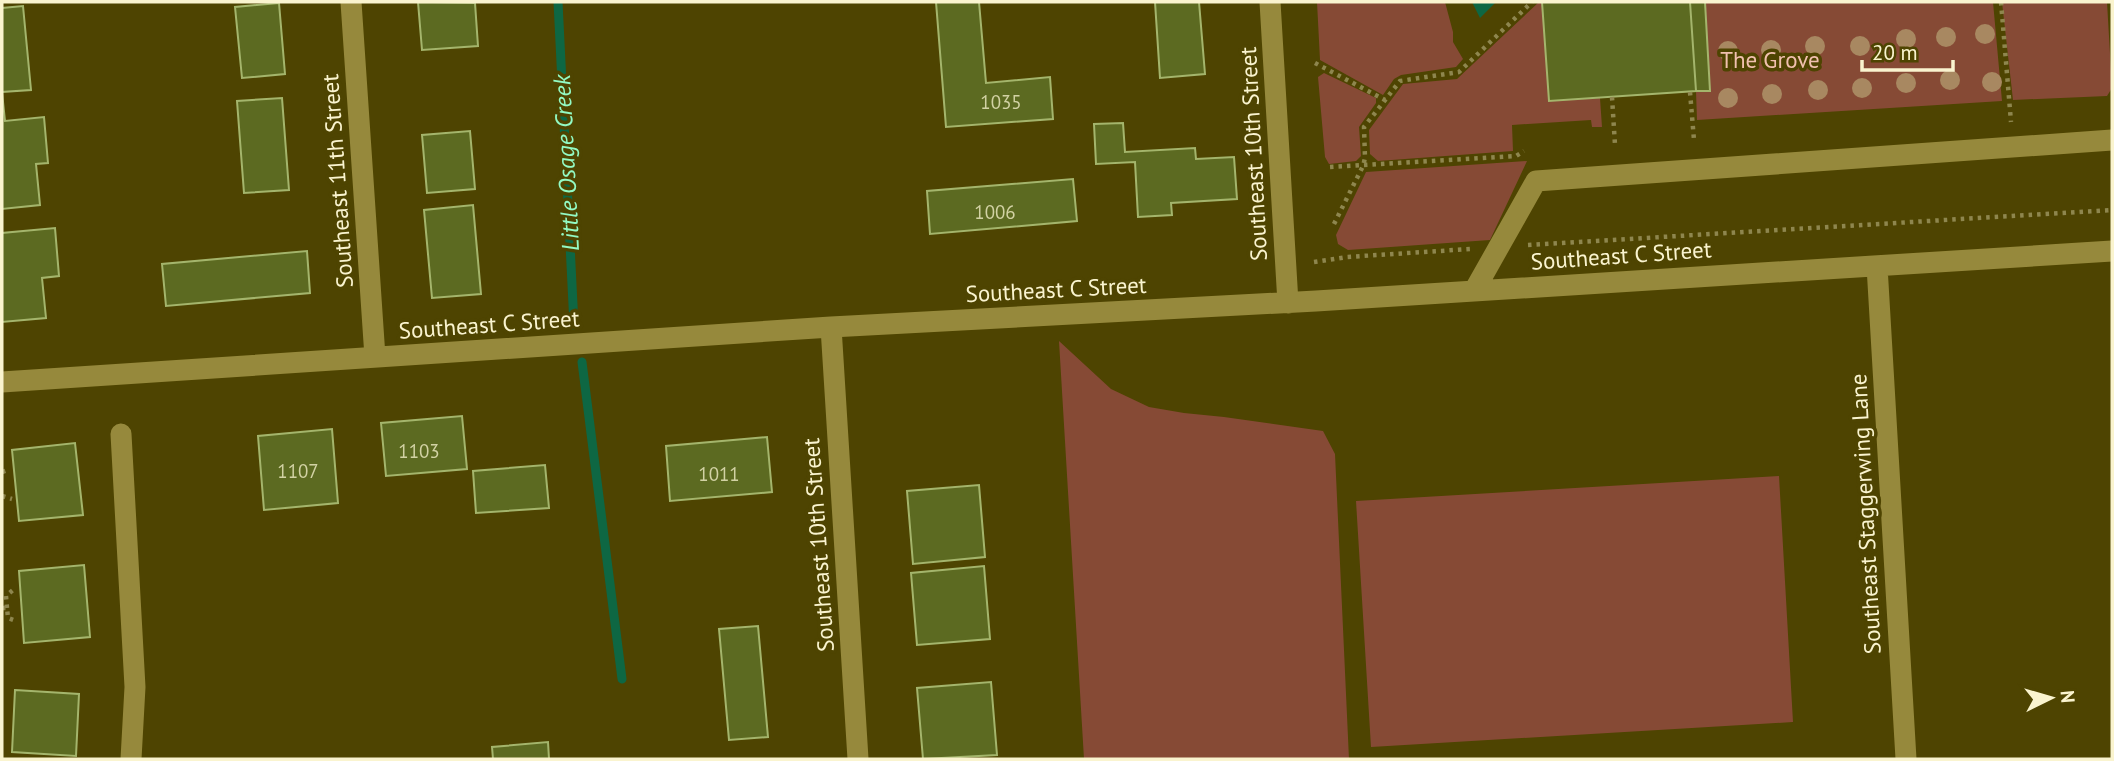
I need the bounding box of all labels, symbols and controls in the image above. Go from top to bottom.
scale bar [1862,28,1953,72]
text: 20 m [1872,39,1918,66]
park label: The Grove [1720,45,1820,74]
street label: Southeast 10th Street [1233,46,1273,262]
street label: Southeast 11th Street [315,73,359,289]
water label: Little Osage Creek [546,73,586,252]
house number: 1035 [980,90,1022,114]
house number: 1006 [974,200,1016,224]
street label: Southeast C Street [1530,234,1713,276]
street label: Southeast C Street [965,270,1147,308]
street label: Southeast C Street [398,303,581,345]
street label: Southeast Staggerwing Lane [1843,373,1887,655]
street label: Southeast 10th Street [796,437,840,653]
house number: 1103 [398,439,440,463]
house number: 1107 [277,459,319,483]
house number: 1011 [698,462,740,486]
north arrow [2016,663,2086,733]
text: N [2055,689,2080,704]

